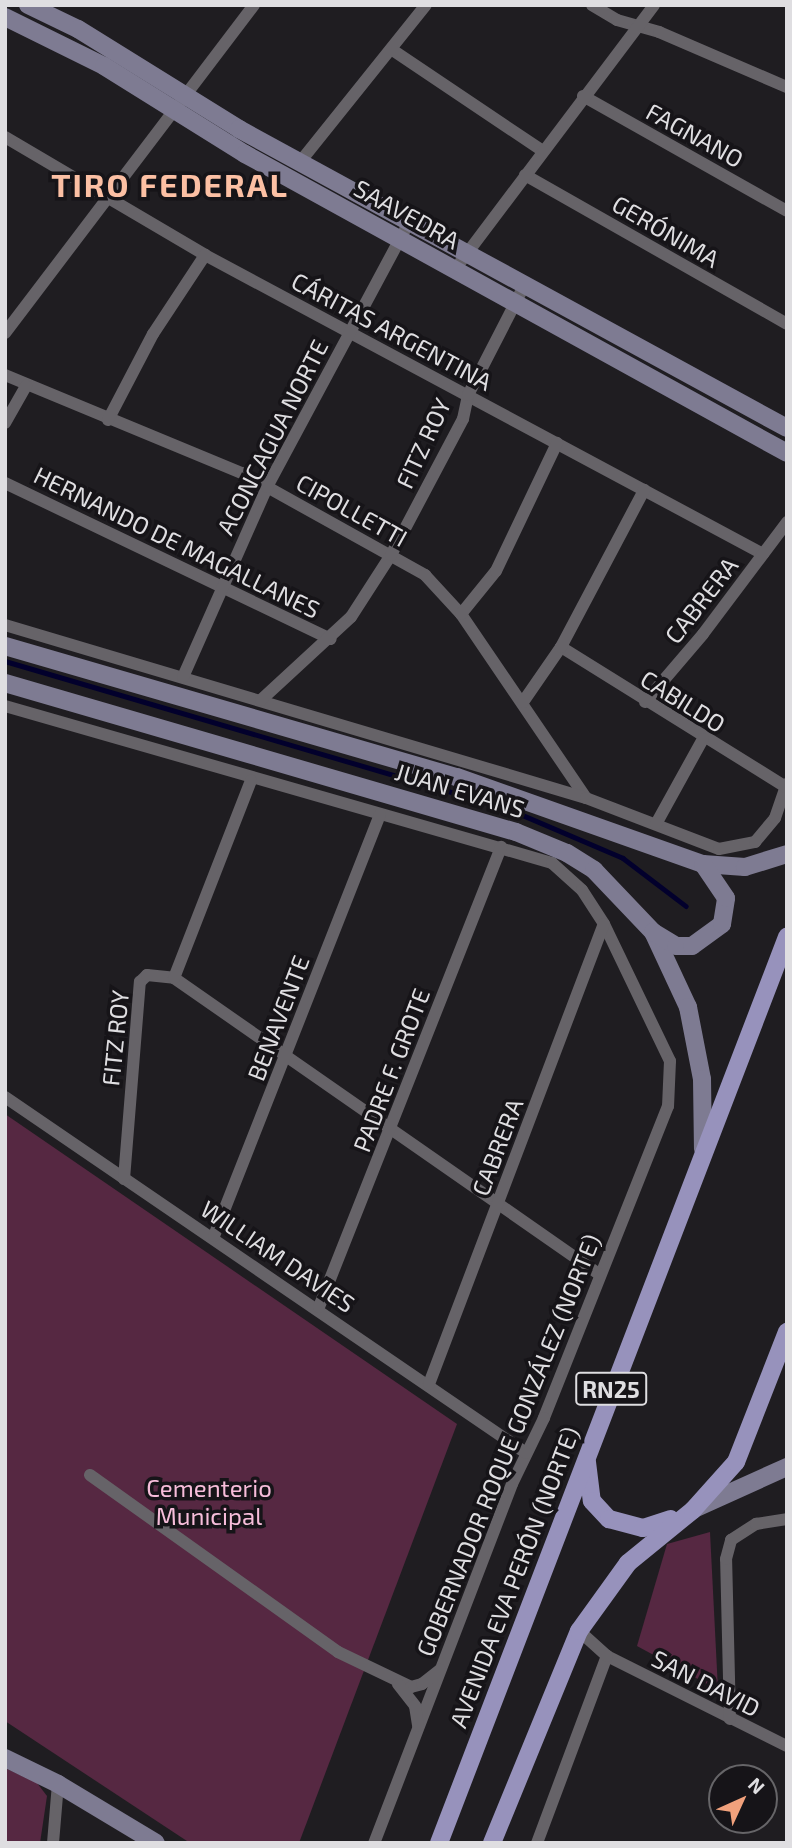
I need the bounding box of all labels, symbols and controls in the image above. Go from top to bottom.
street label: FAGNANO [641,97,749,173]
district label: TIRO FEDERAL [53,165,287,203]
street label: SAAVEDRA [349,173,465,255]
street label: GERÓNIMA [607,189,725,273]
street label: CÁRITAS ARGENTINA [287,266,497,396]
street label: ACONCAGUA NORTE [210,334,334,540]
street label: FITZ ROY [390,393,456,493]
street label: HERNANDO DE MAGALLANES [29,460,325,624]
street label: CIPOLLETTI [291,468,413,552]
street label: CABRERA [658,551,744,649]
street label: CABILDO [635,664,731,738]
street label: JUAN EVANS [392,757,528,823]
street label: BENAVENTE [241,951,315,1085]
street label: PADRE F. GROTE [347,984,435,1156]
street label: FITZ ROY [96,989,134,1087]
street label: CABRERA [465,1094,529,1200]
street label: WILLIAM DAVIES [196,1194,360,1318]
street label: GOBERNADOR ROQUE GONZÁLEZ (NORTE) [410,1230,606,1660]
road number: RN25 [574,1370,648,1408]
street label: AVENIDA EVA PERÓN (NORTE) [443,1422,585,1732]
park label: Cementerio Municipal [146,1474,272,1530]
street label: SAN DAVID [647,1644,765,1722]
north arrow [708,1764,778,1834]
text: N [744,1772,770,1798]

